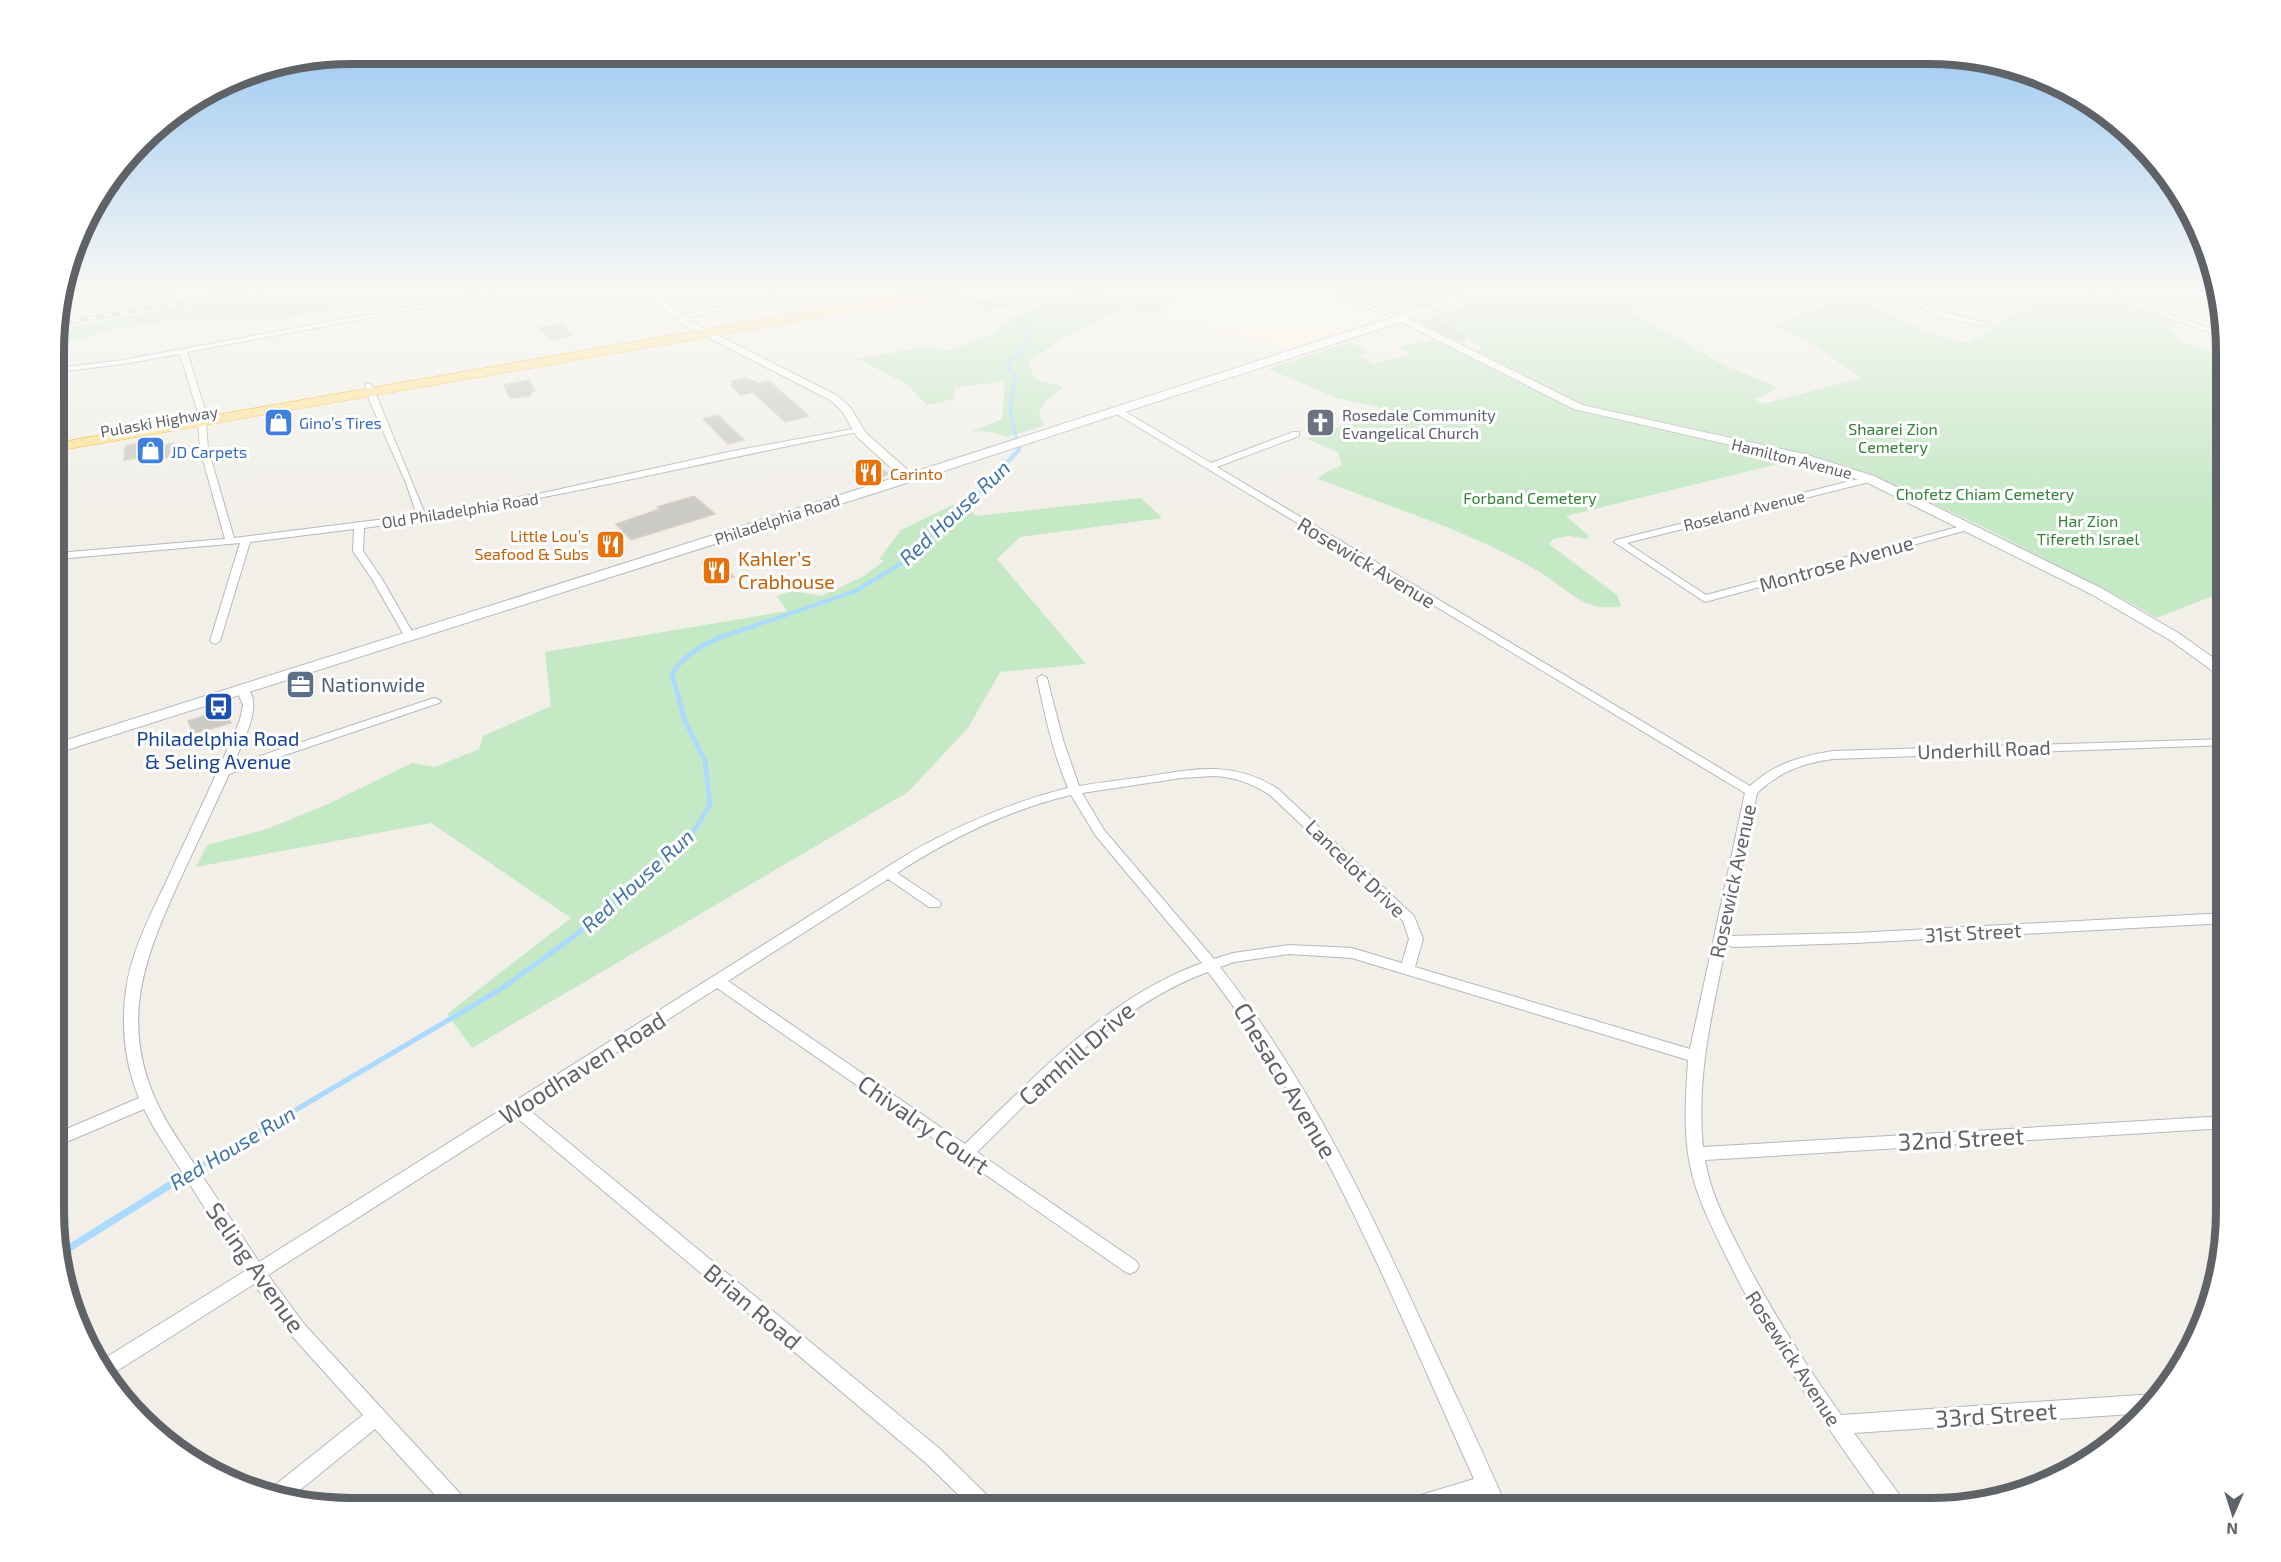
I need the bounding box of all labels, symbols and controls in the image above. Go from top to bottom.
street label: Pulaski Highway [99,401,220,441]
place label: Rosedale Community Evangelical Church [1342,405,1496,442]
shop icon: Gino’s Tires [262,406,294,438]
church icon: Rosedale Community Evangelical Church [1305,407,1337,439]
place label: Gino’s Tires [299,413,382,432]
park label: Shaarei Zion Cemetery [1848,419,1938,456]
street label: Hamilton Avenue [1730,434,1854,482]
shop icon: JD Carpets [134,435,166,467]
place label: JD Carpets [171,442,247,461]
water label: Red House Run [893,454,1015,570]
restaurant icon: Carinto [853,457,885,489]
place label: Carinto [890,464,943,483]
park label: Chofetz Chiam Cemetery [1896,484,2075,503]
street label: Roseland Avenue [1681,486,1807,534]
street label: Old Philadelphia Road [380,488,540,532]
park label: Forband Cemetery [1463,488,1597,507]
street label: Philadelphia Road [712,490,842,548]
street label: Rosewick Avenue [1294,511,1440,613]
park label: Har Zion Tifereth Israel [2037,511,2139,548]
place label: Little Lou’s Seafood & Subs [475,526,589,563]
restaurant icon: Little Lou’s Seafood & Subs [594,528,626,560]
street label: Montrose Avenue [1756,530,1916,596]
place label: Kahler’s Crabhouse [738,546,835,593]
restaurant icon: Kahler’s Crabhouse [701,554,733,586]
office icon: Nationwide [284,668,316,700]
place label: Nationwide [321,672,425,696]
bus stop icon: Philadelphia Road & Seling Avenue [202,691,234,723]
place label: Philadelphia Road & Seling Avenue [136,726,300,773]
street label: Underhill Road [1917,735,2051,763]
street label: Rosewick Avenue [1704,802,1760,960]
street label: Lancelot Drive [1301,814,1411,922]
water label: Red House Run [576,823,698,937]
street label: 31st Street [1924,917,2022,947]
street label: Camhill Drive [1012,995,1140,1111]
street label: Chesaco Avenue [1228,997,1344,1163]
street label: Woodhaven Road [494,1004,670,1130]
street label: Chivalry Court [853,1068,995,1180]
water label: Red House Run [165,1100,299,1194]
street label: 32nd Street [1897,1120,2025,1156]
street label: Seling Avenue [201,1196,311,1338]
street label: Brian Road [698,1257,808,1355]
street label: Rosewick Avenue [1741,1286,1847,1430]
street label: 33rd Street [1934,1395,2058,1433]
north arrow [2203,1484,2263,1544]
text: N [2226,1520,2238,1539]

